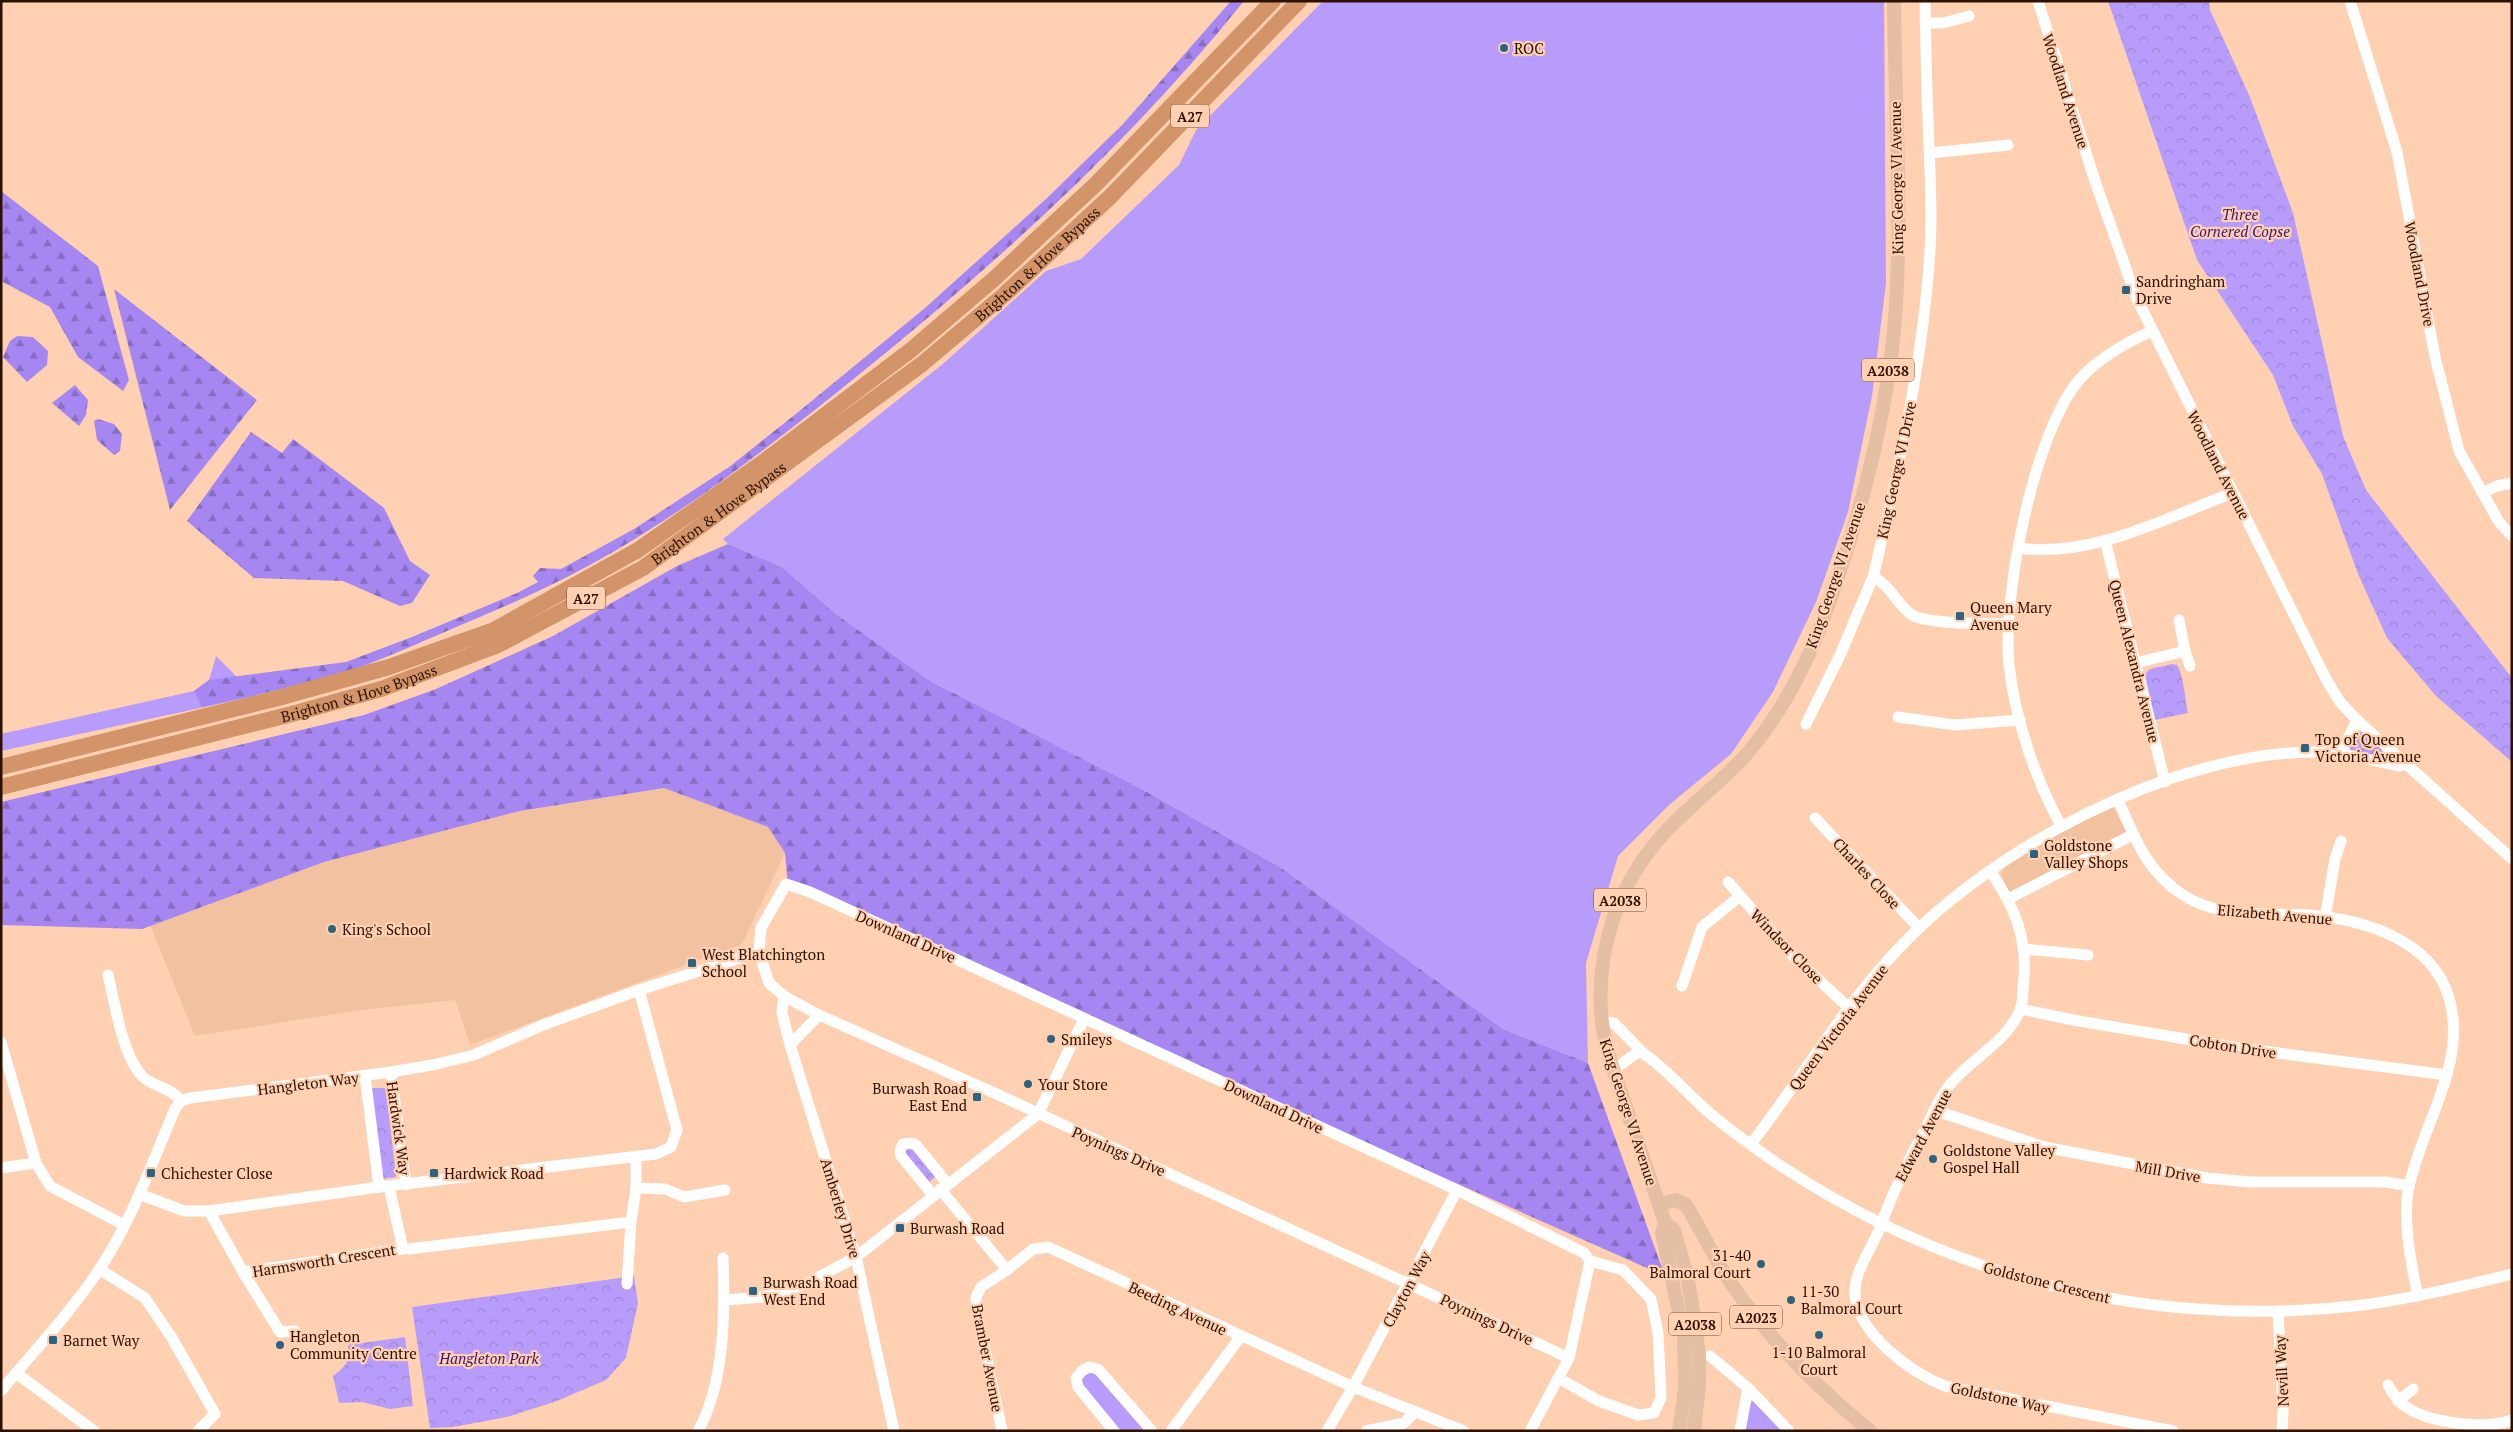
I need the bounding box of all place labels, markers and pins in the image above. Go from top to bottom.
place label: ROC [1514,38,1544,58]
marker: ROC [1498,42,1510,54]
place label: Sandringham Drive [2136,271,2225,308]
marker: Sandringham Drive [2120,284,2132,296]
place label: Queen Mary Avenue [1970,597,2052,634]
marker: Queen Mary Avenue [1954,610,1966,622]
place label: Top of Queen Victoria Avenue [2315,729,2421,766]
marker: Top of Queen Victoria Avenue [2299,742,2311,754]
place label: Goldstone Valley Shops [2044,835,2128,872]
marker: Goldstone Valley Shops [2028,848,2040,860]
place label: King's School [342,919,431,939]
marker: King's School [326,923,338,935]
place label: West Blatchington School [702,944,825,981]
marker: West Blatchington School [686,957,698,969]
place label: Smileys [1061,1029,1112,1049]
marker: Smileys [1045,1033,1057,1045]
place label: Your Store [1038,1074,1108,1094]
place label: Burwash Road East End [872,1078,967,1115]
marker: Your Store [1022,1078,1034,1090]
marker: Burwash Road East End [971,1091,983,1103]
place label: Goldstone Valley Gospel Hall [1943,1140,2055,1177]
marker: Goldstone Valley Gospel Hall [1927,1153,1939,1165]
place label: Chichester Close [161,1163,273,1183]
place label: Hardwick Road [444,1163,544,1183]
marker: Chichester Close [145,1167,157,1179]
marker: Hardwick Road [428,1167,440,1179]
place label: Burwash Road [910,1218,1005,1238]
marker: Burwash Road [894,1222,906,1234]
place label: 31-40 Balmoral Court [1649,1245,1751,1282]
marker: 31-40 Balmoral Court [1755,1258,1767,1270]
place label: Burwash Road West End [763,1272,858,1309]
place label: 11-30 Balmoral Court [1801,1281,1903,1318]
marker: Burwash Road West End [747,1285,759,1297]
marker: 11-30 Balmoral Court [1785,1294,1797,1306]
place label: Hangleton Community Centre [290,1326,417,1363]
marker: 1-10 Balmoral Court [1813,1329,1825,1341]
place label: Barnet Way [63,1330,140,1350]
marker: Barnet Way [47,1334,59,1346]
marker: Hangleton Community Centre [274,1339,286,1351]
place label: 1-10 Balmoral Court [1772,1342,1866,1379]

